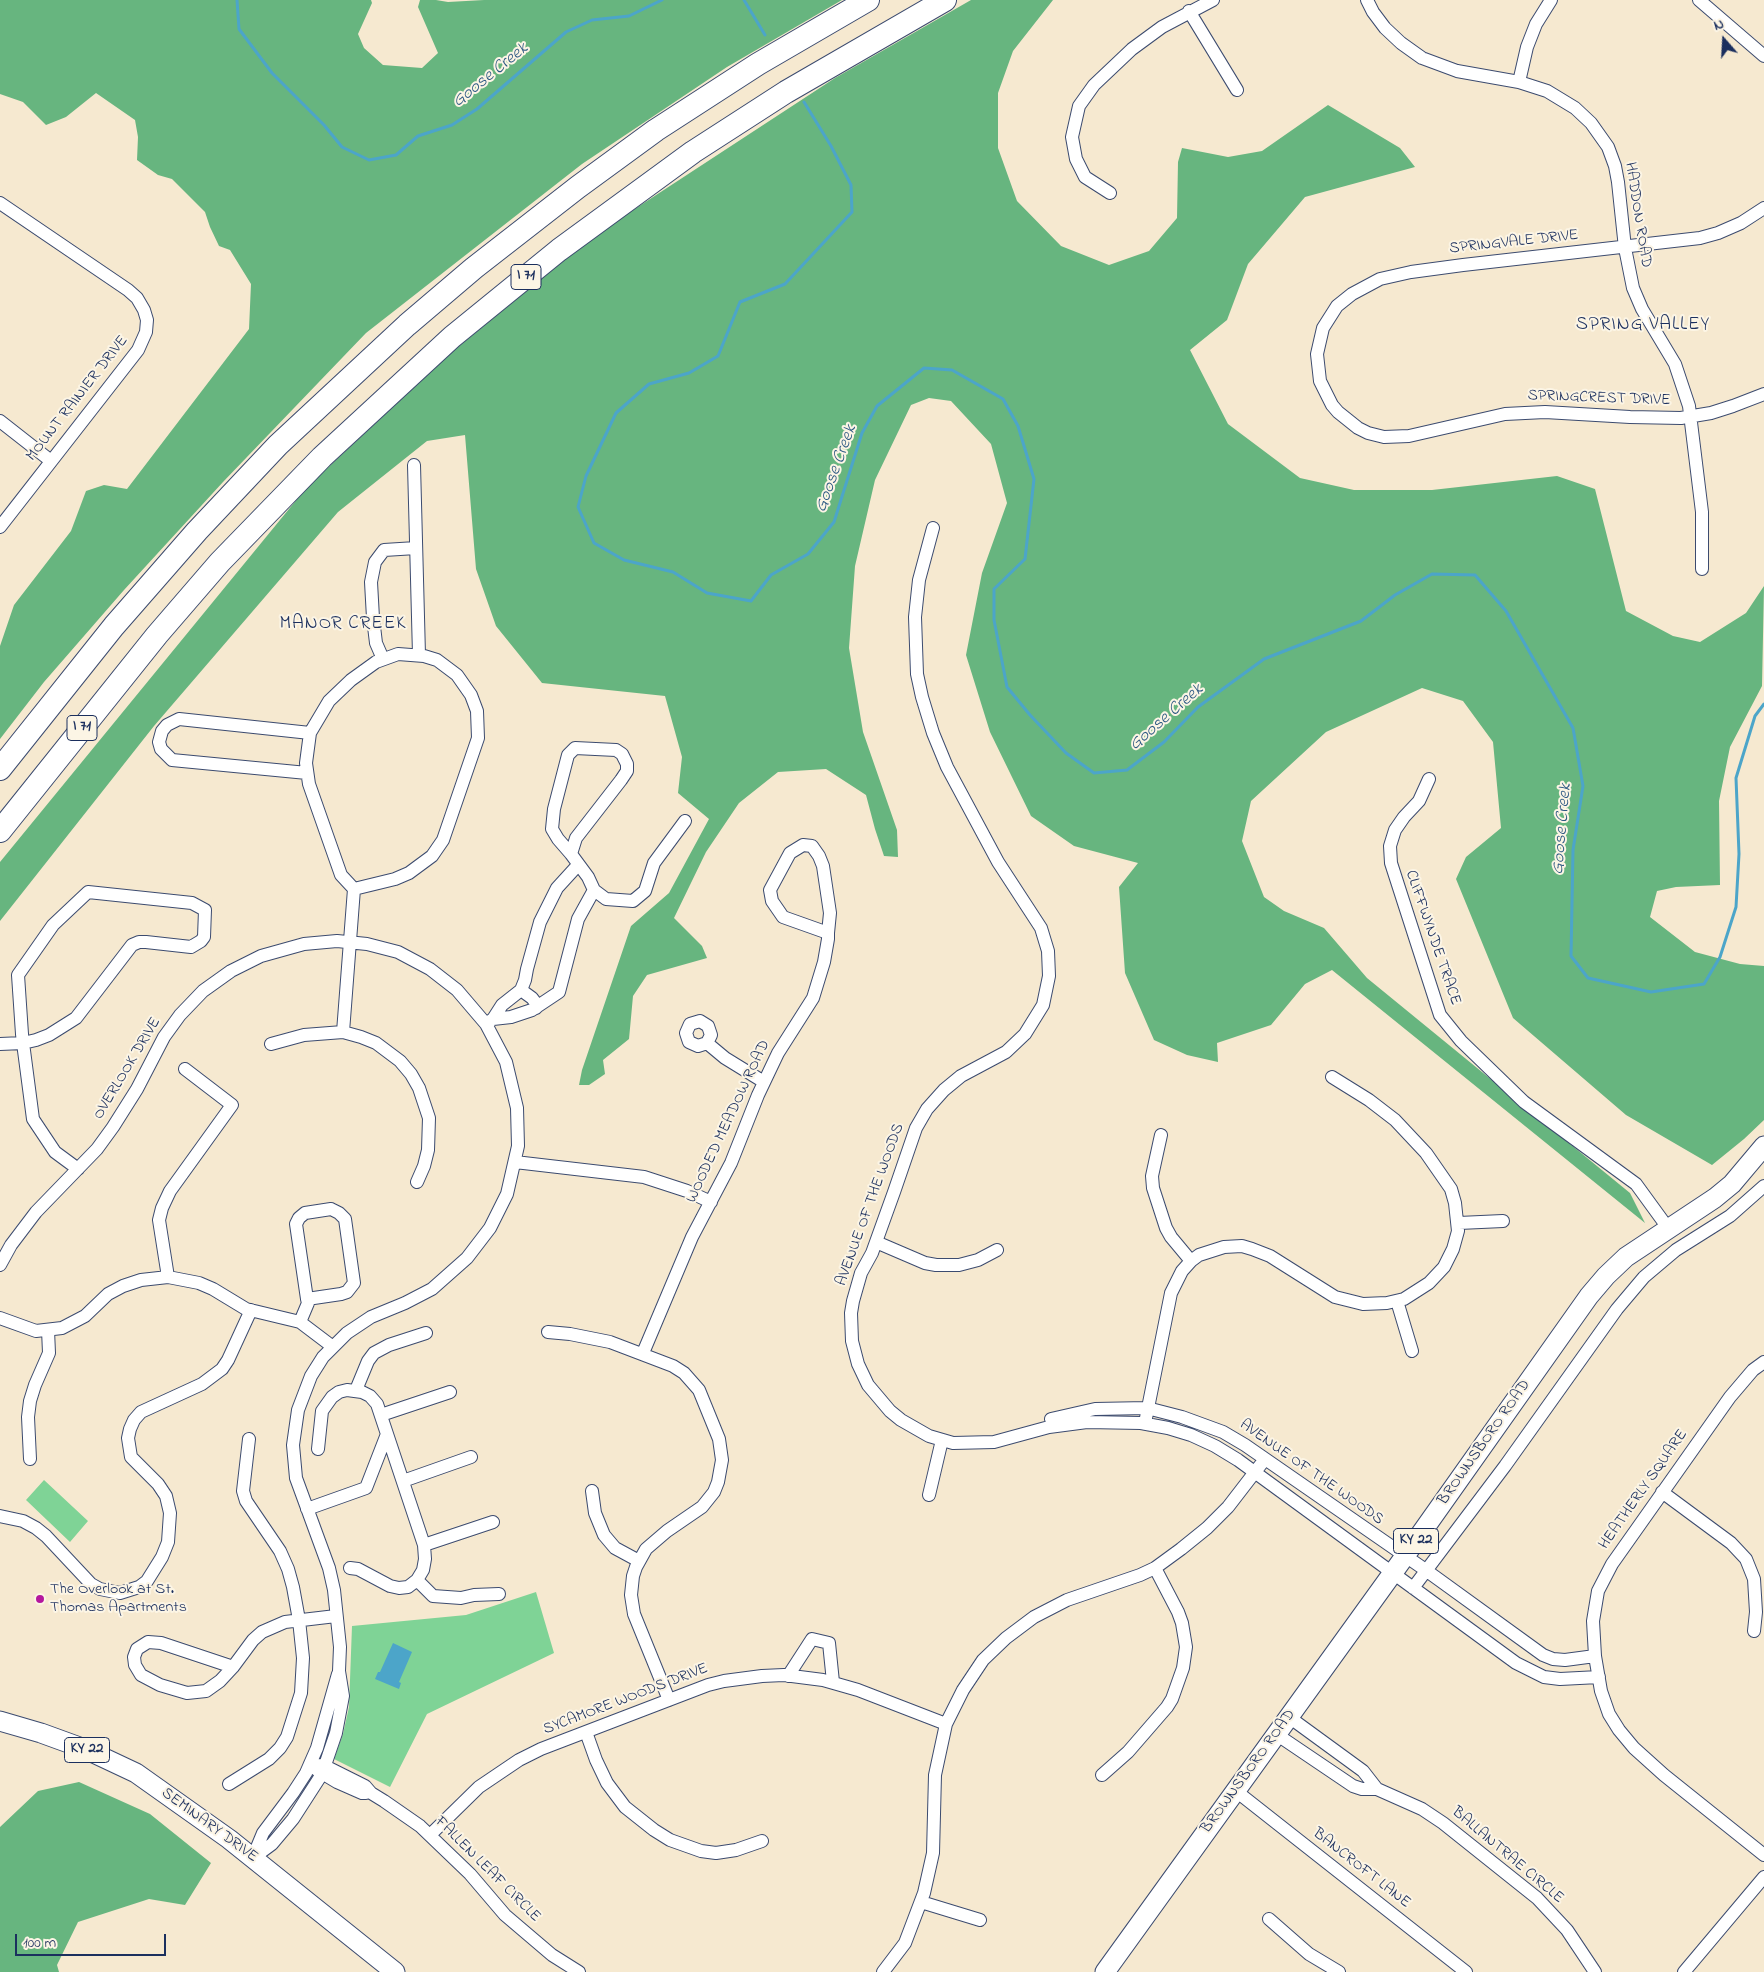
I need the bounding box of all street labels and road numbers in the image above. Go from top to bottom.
street label: HADDON ROAD [1619,161,1655,269]
street label: SPRINGVALE DRIVE [1449,227,1579,259]
road number: I 71 [511,264,541,290]
street label: MOUNT RAINIER DRIVE [23,332,133,466]
street label: SPRINGCREST DRIVE [1527,387,1671,411]
road number: I 71 [67,716,97,740]
street label: CLIFFWYNDE TRACE [1400,868,1464,1008]
street label: OVERLOOK DRIVE [90,1014,166,1124]
street label: WOODED MEADOW ROAD [683,1038,775,1206]
street label: AVENUE OF THE WOODS [833,1121,909,1289]
street label: BROWNSBORO ROAD [1434,1377,1536,1509]
street label: AVENUE OF THE WOODS [1235,1416,1387,1530]
street label: HEATHERLY SQUARE [1595,1426,1693,1554]
road number: KY 22 [1394,1528,1438,1554]
street label: SYCAMORE WOODS DRIVE [541,1660,711,1740]
street label: BROWNSBORO ROAD [1198,1706,1300,1838]
road number: KY 22 [64,1738,110,1762]
street label: SEMINARY DRIVE [157,1784,261,1868]
street label: BALLANTRAE CIRCLE [1447,1803,1567,1909]
street label: FALLEN LEAF CIRCLE [430,1813,544,1927]
street label: BANCROFT LANE [1308,1825,1414,1913]

